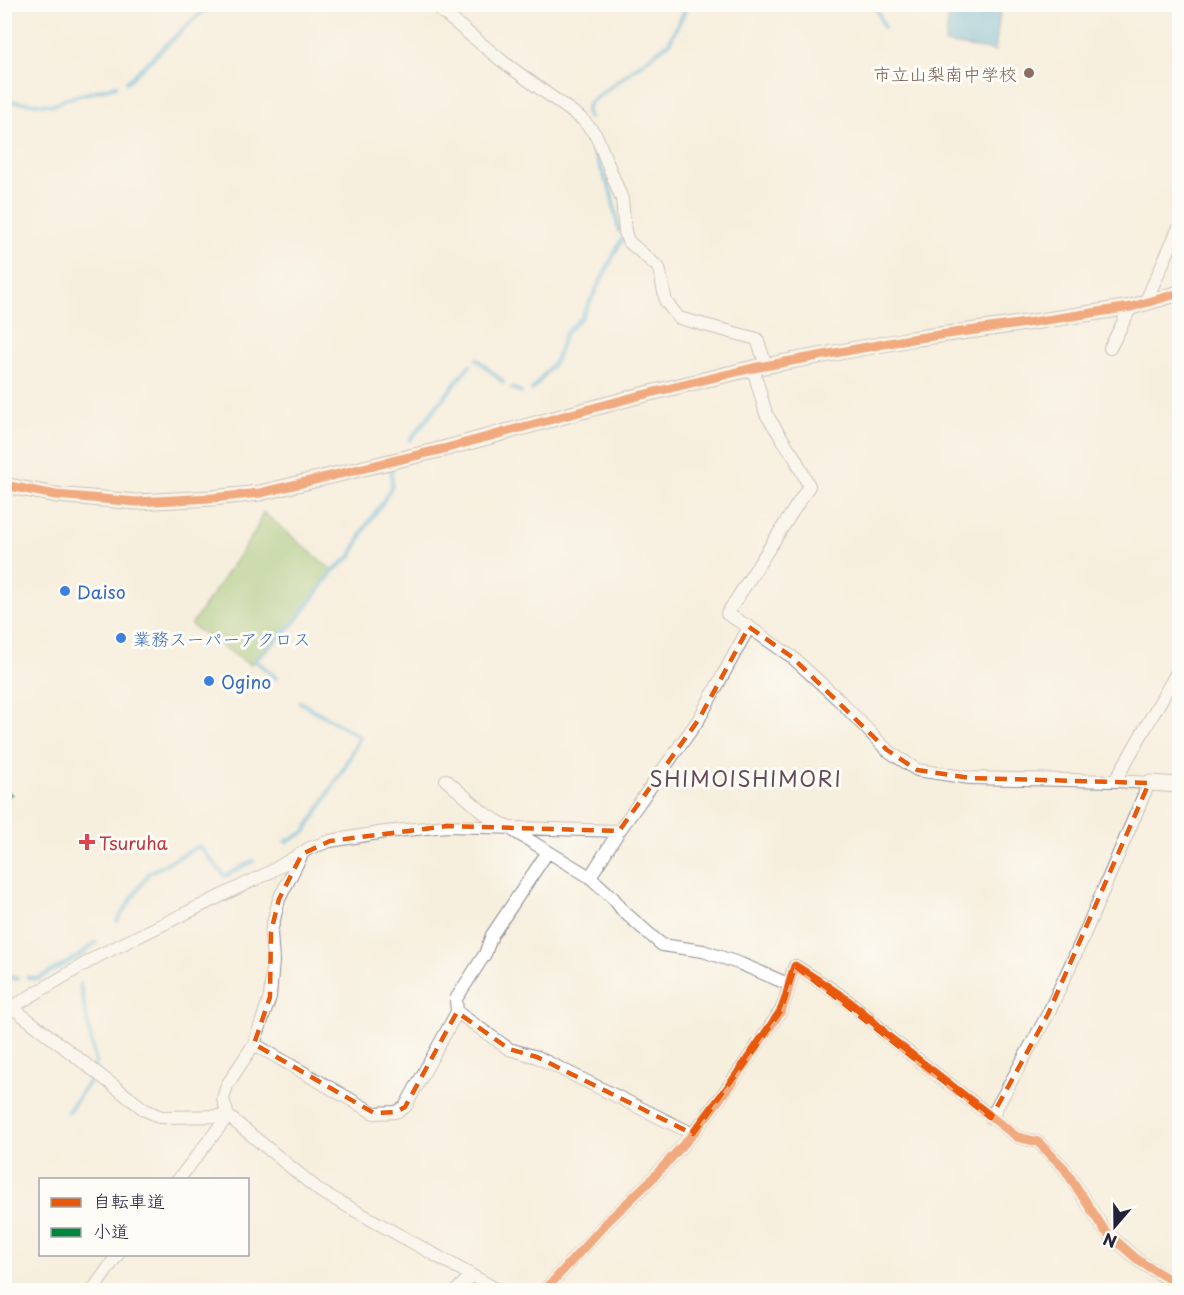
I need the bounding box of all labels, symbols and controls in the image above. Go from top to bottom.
place label: 市立山梨南中学校 [873,60,1017,87]
marker: 市立山梨南中学校 [1022,66,1036,80]
place label: Daiso [77,578,126,605]
marker: Daiso [58,584,72,598]
place label: 業務スーパーアクロス [133,625,311,652]
marker: 業務スーパーアクロス [114,631,128,645]
place label: Ogino [221,668,271,695]
marker: Ogino [202,674,216,688]
district label: SHIMOISHIMORI [650,762,842,794]
place label: Tsuruha [99,829,169,856]
marker: Tsuruha [80,835,94,849]
legend [39,1178,249,1256]
text: 自転車道 [93,1187,165,1214]
north arrow [1085,1196,1145,1256]
text: 小道 [93,1217,129,1244]
text: N [1099,1228,1120,1254]

